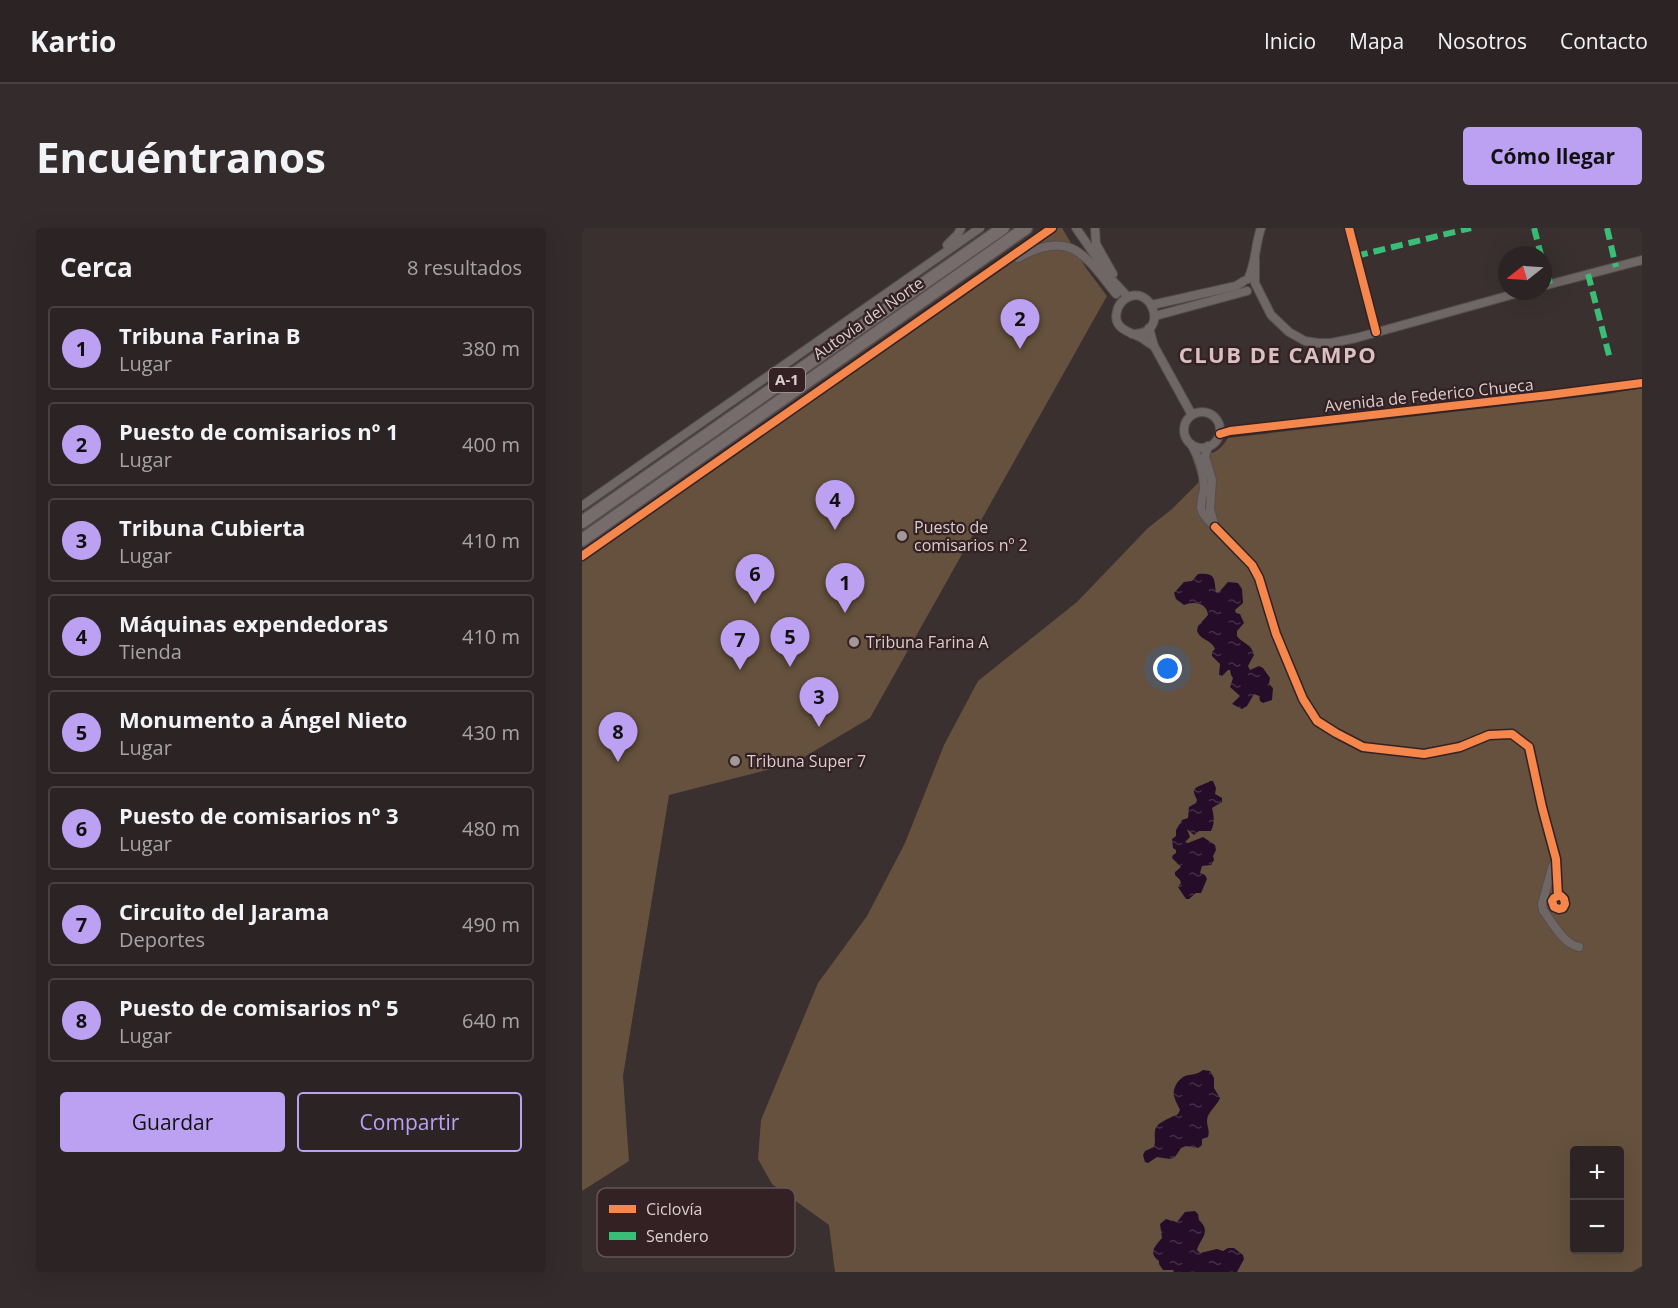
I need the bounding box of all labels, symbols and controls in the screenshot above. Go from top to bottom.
text: Kartio [30,22,116,60]
text: Inicio [1264,27,1316,55]
text: Mapa [1349,27,1404,55]
text: Nosotros [1437,27,1527,55]
text: Contacto [1560,27,1648,55]
button: Cómo llegar [1463,127,1642,185]
text: Encuéntranos [36,128,326,185]
north arrow [1498,246,1552,300]
text: Cerca [60,249,133,285]
text: 8 resultados [407,254,522,281]
street label: Autovía del Norte [808,272,928,364]
pin: 2 [1000,300,1040,349]
text: Tribuna Farina B [119,320,301,350]
text: 1 [76,335,87,362]
text: 380 m [462,335,520,362]
district label: CLUB DE CAMPO [1179,339,1377,369]
text: Lugar [119,350,172,377]
road number: A-1 [769,368,805,392]
street label: Avenida de Federico Chueca [1323,373,1535,417]
text: Puesto de comisarios nº 1 [119,416,398,446]
text: 2 [76,431,87,458]
text: 400 m [462,431,520,458]
text: Lugar [119,446,172,473]
pin: 4 [816,480,854,530]
text: Tribuna Cubierta [119,512,305,542]
place label: Puesto de comisarios nº 2 [914,516,1028,556]
text: 3 [76,527,87,554]
text: 410 m [462,527,520,554]
marker: Puesto de comisarios nº 2 [895,529,909,543]
text: Lugar [119,542,172,569]
pin: 6 [736,554,774,604]
pin: 1 [826,564,864,613]
text: Máquinas expendedoras [119,608,388,638]
pin: 5 [770,618,810,667]
pin: 7 [720,620,760,670]
text: 4 [76,623,87,650]
text: 410 m [462,623,520,650]
place label: Tribuna Farina A [866,631,989,653]
marker: Tribuna Farina A [847,635,861,649]
text: Tienda [119,638,182,665]
your location [1153,654,1182,683]
pin: 3 [800,678,838,727]
text: Monumento a Ángel Nieto [119,704,408,734]
pin: 8 [598,712,638,762]
text: 5 [76,719,87,746]
text: 430 m [462,719,520,746]
text: Lugar [119,734,172,761]
place label: Tribuna Super 7 [747,750,866,772]
marker: Tribuna Super 7 [728,754,742,768]
text: Puesto de comisarios nº 3 [119,800,398,830]
text: 6 [76,815,87,842]
text: 480 m [462,815,520,842]
text: Lugar [119,830,172,857]
text: Circuito del Jarama [119,896,329,926]
text: 7 [76,911,87,938]
text: 490 m [462,911,520,938]
text: Deportes [119,926,205,953]
text: Puesto de comisarios nº 5 [119,992,398,1022]
text: 8 [76,1007,87,1034]
text: 640 m [462,1007,520,1034]
text: Lugar [119,1022,172,1049]
button: Guardar [60,1092,285,1152]
button: Compartir [297,1092,522,1152]
map controls [1570,1146,1624,1254]
button: + [1570,1146,1624,1200]
legend [597,1188,795,1257]
text: Ciclovía [646,1198,702,1220]
button: − [1570,1200,1624,1254]
text: Sendero [646,1225,709,1247]

